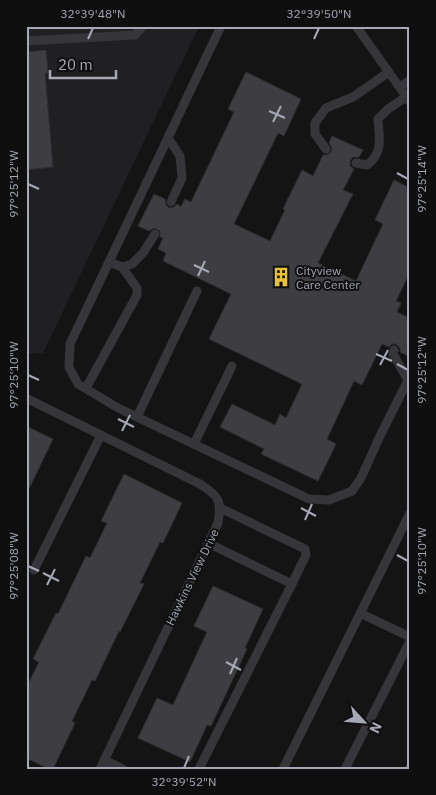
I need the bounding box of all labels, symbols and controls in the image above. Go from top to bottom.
text: 32°39'48"N [60,6,126,21]
text: 32°39'50"N [286,6,352,21]
scale bar [50,48,116,80]
text: 20 m [58,55,93,74]
text: 97°25'14"W [414,145,429,213]
text: 97°25'12"W [6,150,21,218]
place label: Cityview Care Center [296,263,360,292]
building icon: Cityview Care Center [270,266,292,288]
text: 97°25'12"W [414,336,429,404]
text: 97°25'10"W [6,341,21,409]
street label: Hawkins View Drive [162,526,222,628]
text: 97°25'10"W [414,527,429,595]
text: 97°25'08"W [6,532,21,600]
north arrow [338,698,388,748]
text: N [365,719,386,736]
text: 32°39'52"N [151,774,217,789]

